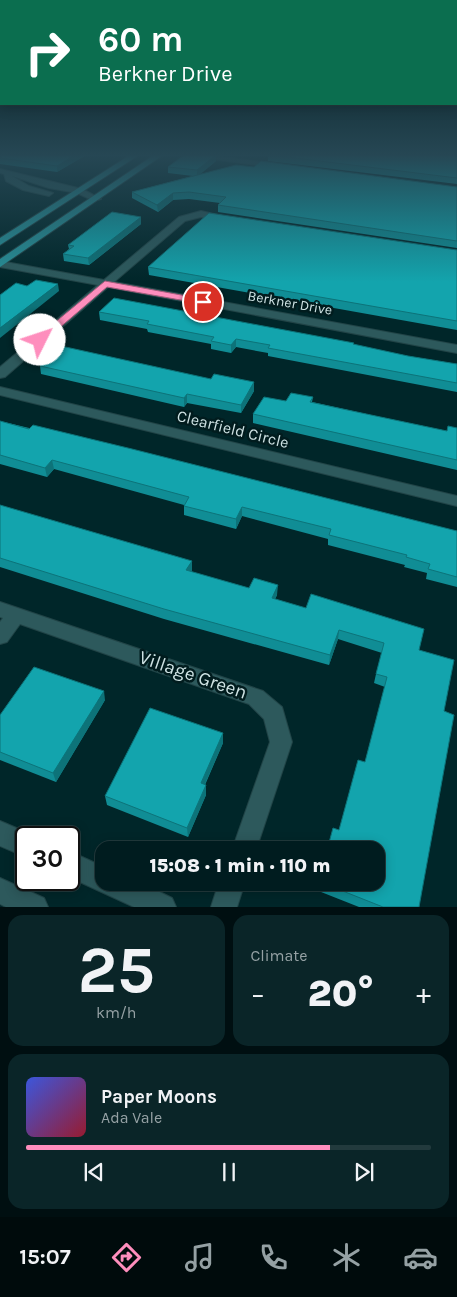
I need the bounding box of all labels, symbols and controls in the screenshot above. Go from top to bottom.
text: 60 m [98,19,183,60]
icon: right [15,20,80,85]
text: Berkner Drive [98,61,232,87]
pin [182,281,224,323]
street label: Berkner Drive [246,287,334,319]
icon: arrive [189,288,217,316]
position arrow [13,313,65,365]
street label: Clearfield Circle [175,406,291,452]
street label: Village Green [136,646,250,704]
speed limit sign: 30 [15,826,80,891]
text: 15:08 · 1 min · 110 m [149,855,331,877]
text: 25 [78,932,155,1008]
text: Climate [251,946,308,965]
text: 20° [308,971,374,1016]
text: − [251,977,265,1010]
text: + [416,977,431,1010]
text: km/h [96,1003,137,1022]
text: Paper Moons [101,1086,217,1108]
text: Ada Vale [101,1108,162,1127]
icon: previous [80,1158,108,1186]
icon: pause [215,1158,243,1186]
icon: next [350,1158,378,1186]
icon: directions [109,1240,144,1275]
icon: music [182,1240,217,1275]
icon: phone [256,1240,291,1275]
icon: climate [329,1240,364,1275]
icon: car [403,1240,438,1275]
text: 15:07 [19,1244,71,1270]

